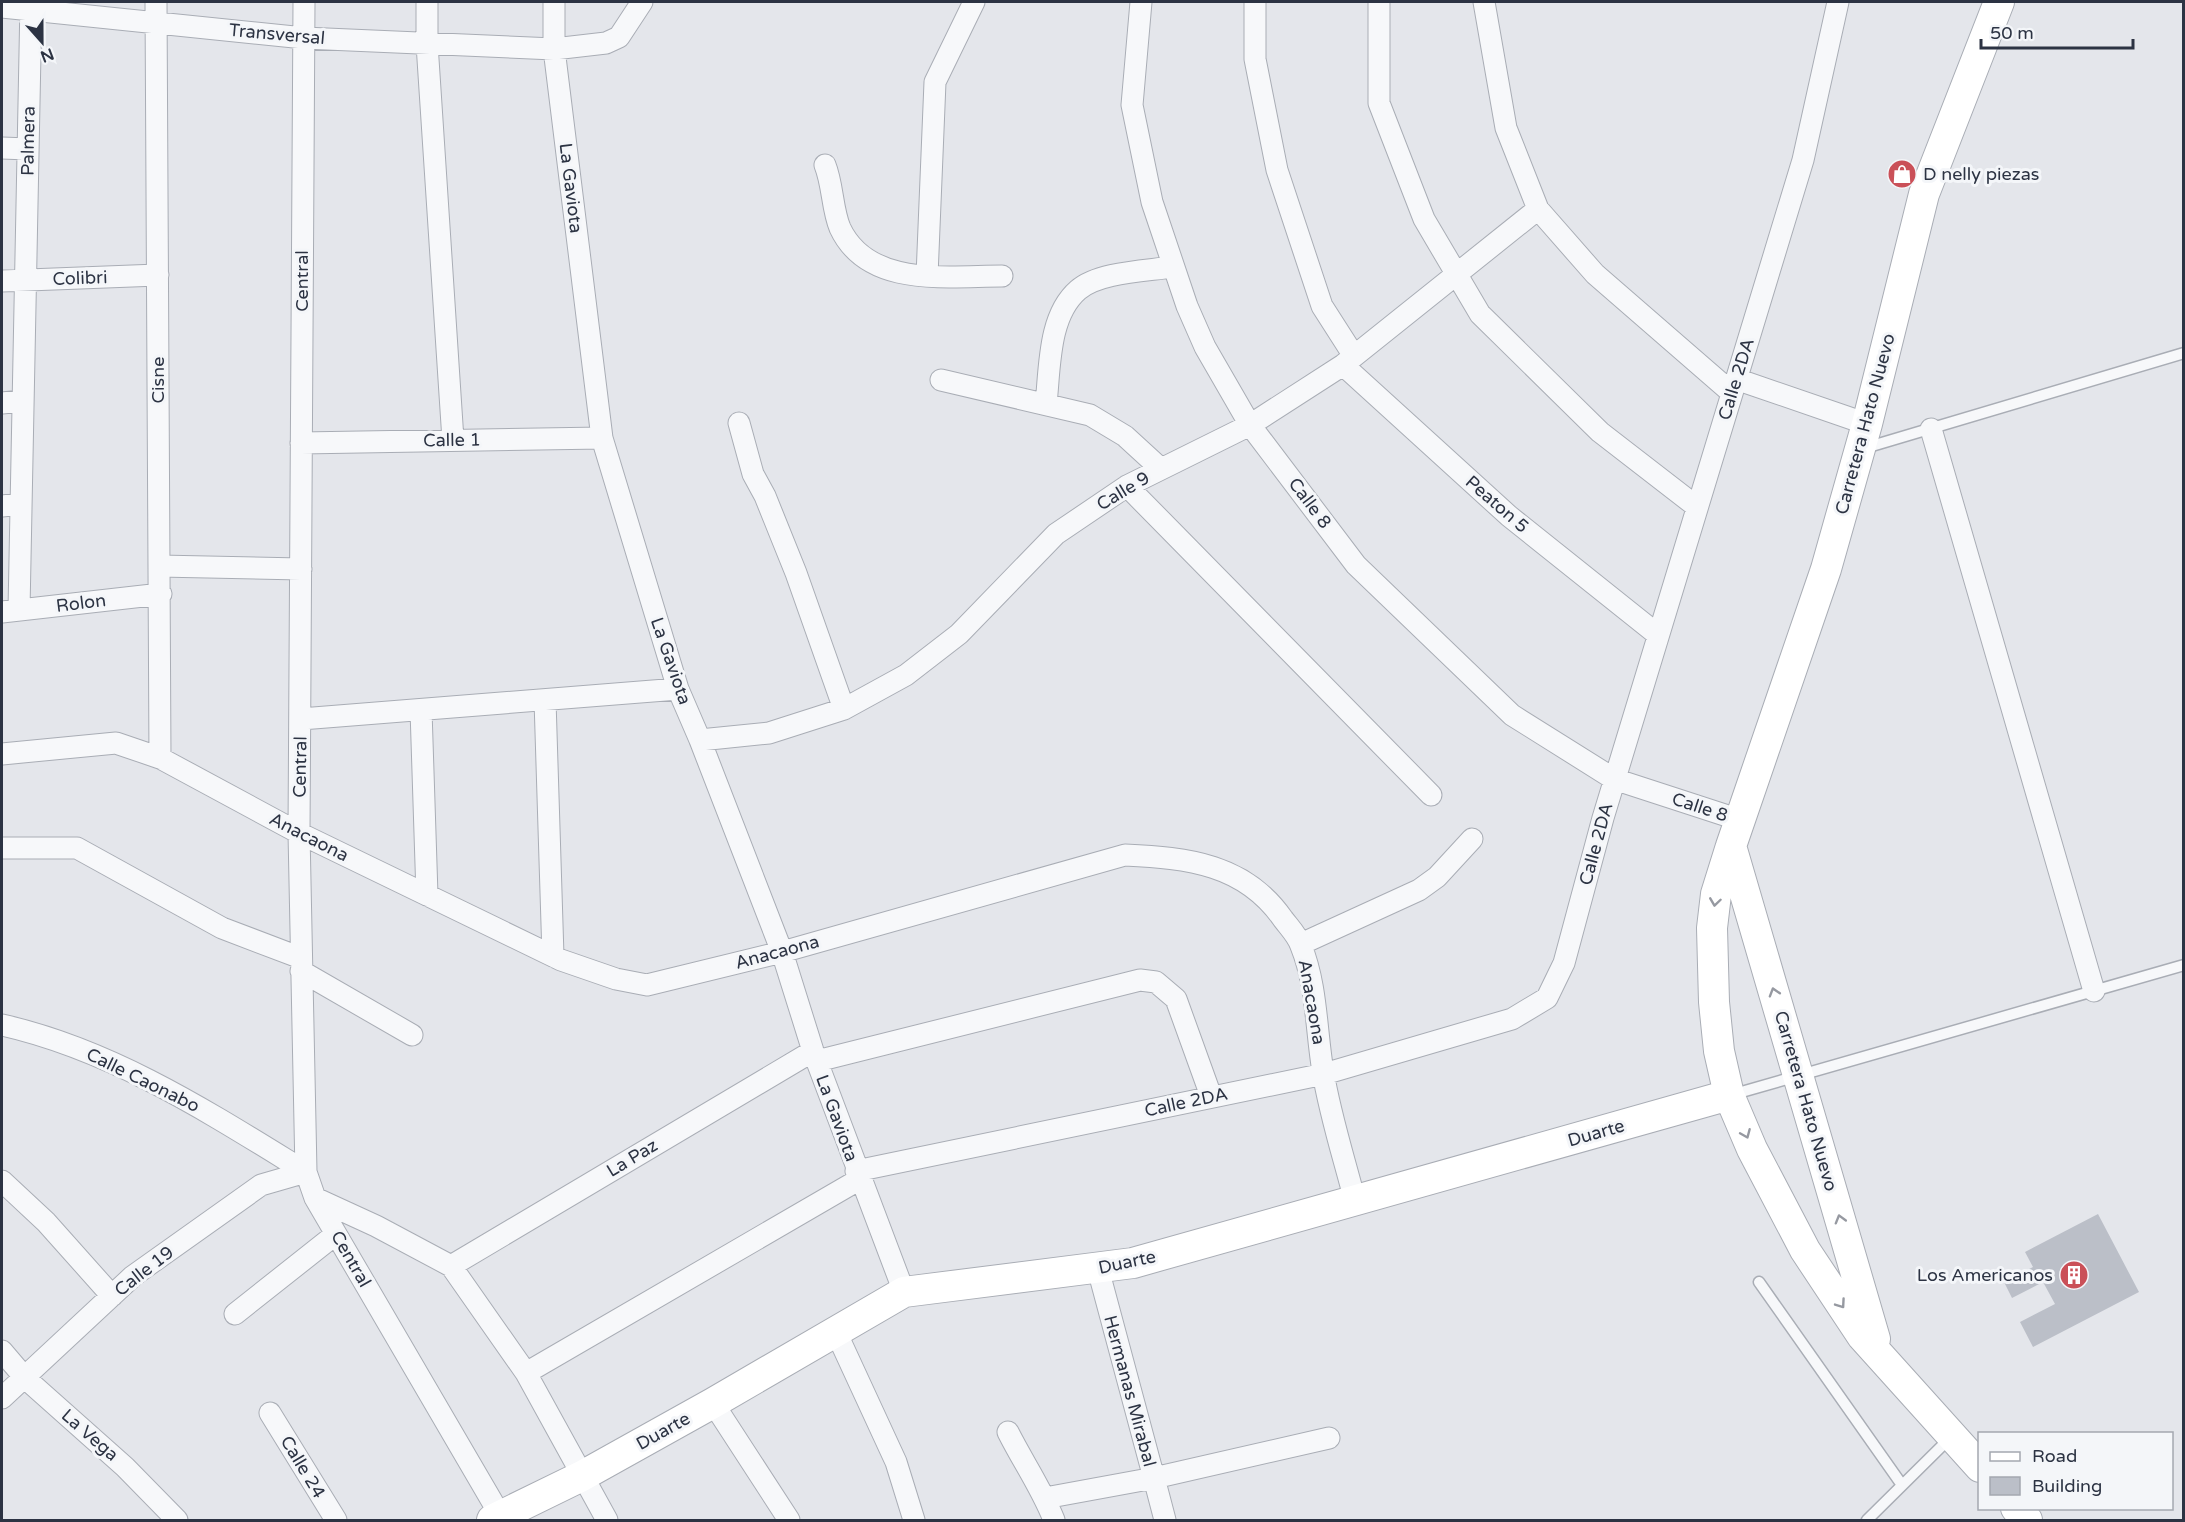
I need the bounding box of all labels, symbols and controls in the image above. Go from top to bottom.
north arrow [12,12,72,72]
scale bar [1981,12,2132,50]
street label: Transversal [228,19,326,49]
text: 50 m [1990,22,2034,44]
text: N [37,43,57,67]
street label: Palmera [16,106,40,176]
street label: La Gaviota [555,142,587,234]
shop icon: D nelly piezas [1886,158,1918,190]
place label: D nelly piezas [1923,163,2039,185]
street label: Central [291,250,313,312]
street label: Colibri [52,266,108,290]
street label: Carretera Hato Nuevo [1830,331,1900,517]
street label: Calle 2DA [1713,335,1759,423]
street label: Cisne [147,357,169,403]
street label: Calle 1 [423,428,481,452]
street label: Calle 9 [1093,467,1153,515]
street label: Peaton 5 [1461,471,1533,537]
street label: Calle 8 [1284,473,1336,533]
street label: Rolon [55,589,107,617]
street label: La Gaviota [646,615,696,707]
street label: Central [288,736,312,798]
street label: Calle 8 [1669,788,1731,826]
street label: Calle 2DA [1574,800,1618,888]
street label: Anacaona [266,808,352,866]
one-way arrow [1710,898,1722,907]
street label: Anacaona [733,930,821,974]
street label: Anacaona [1294,958,1330,1046]
one-way arrow [1769,987,1781,998]
street label: Carretera Hato Nuevo [1770,1008,1842,1194]
street label: Calle Caonabo [83,1043,203,1117]
street label: La Gaviota [811,1072,863,1164]
street label: Calle 2DA [1142,1082,1230,1122]
street label: Duarte [1565,1114,1627,1152]
one-way arrow [1739,1128,1751,1139]
street label: La Paz [602,1134,662,1182]
one-way arrow [1835,1214,1847,1225]
street label: Central [326,1227,376,1291]
street label: Calle 19 [110,1241,178,1301]
street label: Duarte [1096,1245,1158,1279]
building icon: Los Americanos [2058,1259,2090,1291]
place label: Los Americanos [1917,1264,2053,1286]
one-way arrow [1834,1298,1845,1309]
street label: Hermanas Mirabal [1099,1313,1161,1469]
street label: La Vega [57,1404,123,1466]
street label: Duarte [632,1407,694,1455]
street label: Calle 24 [276,1432,330,1502]
legend [1978,1432,2173,1510]
text: Road [2032,1445,2077,1467]
text: Building [2032,1475,2102,1497]

